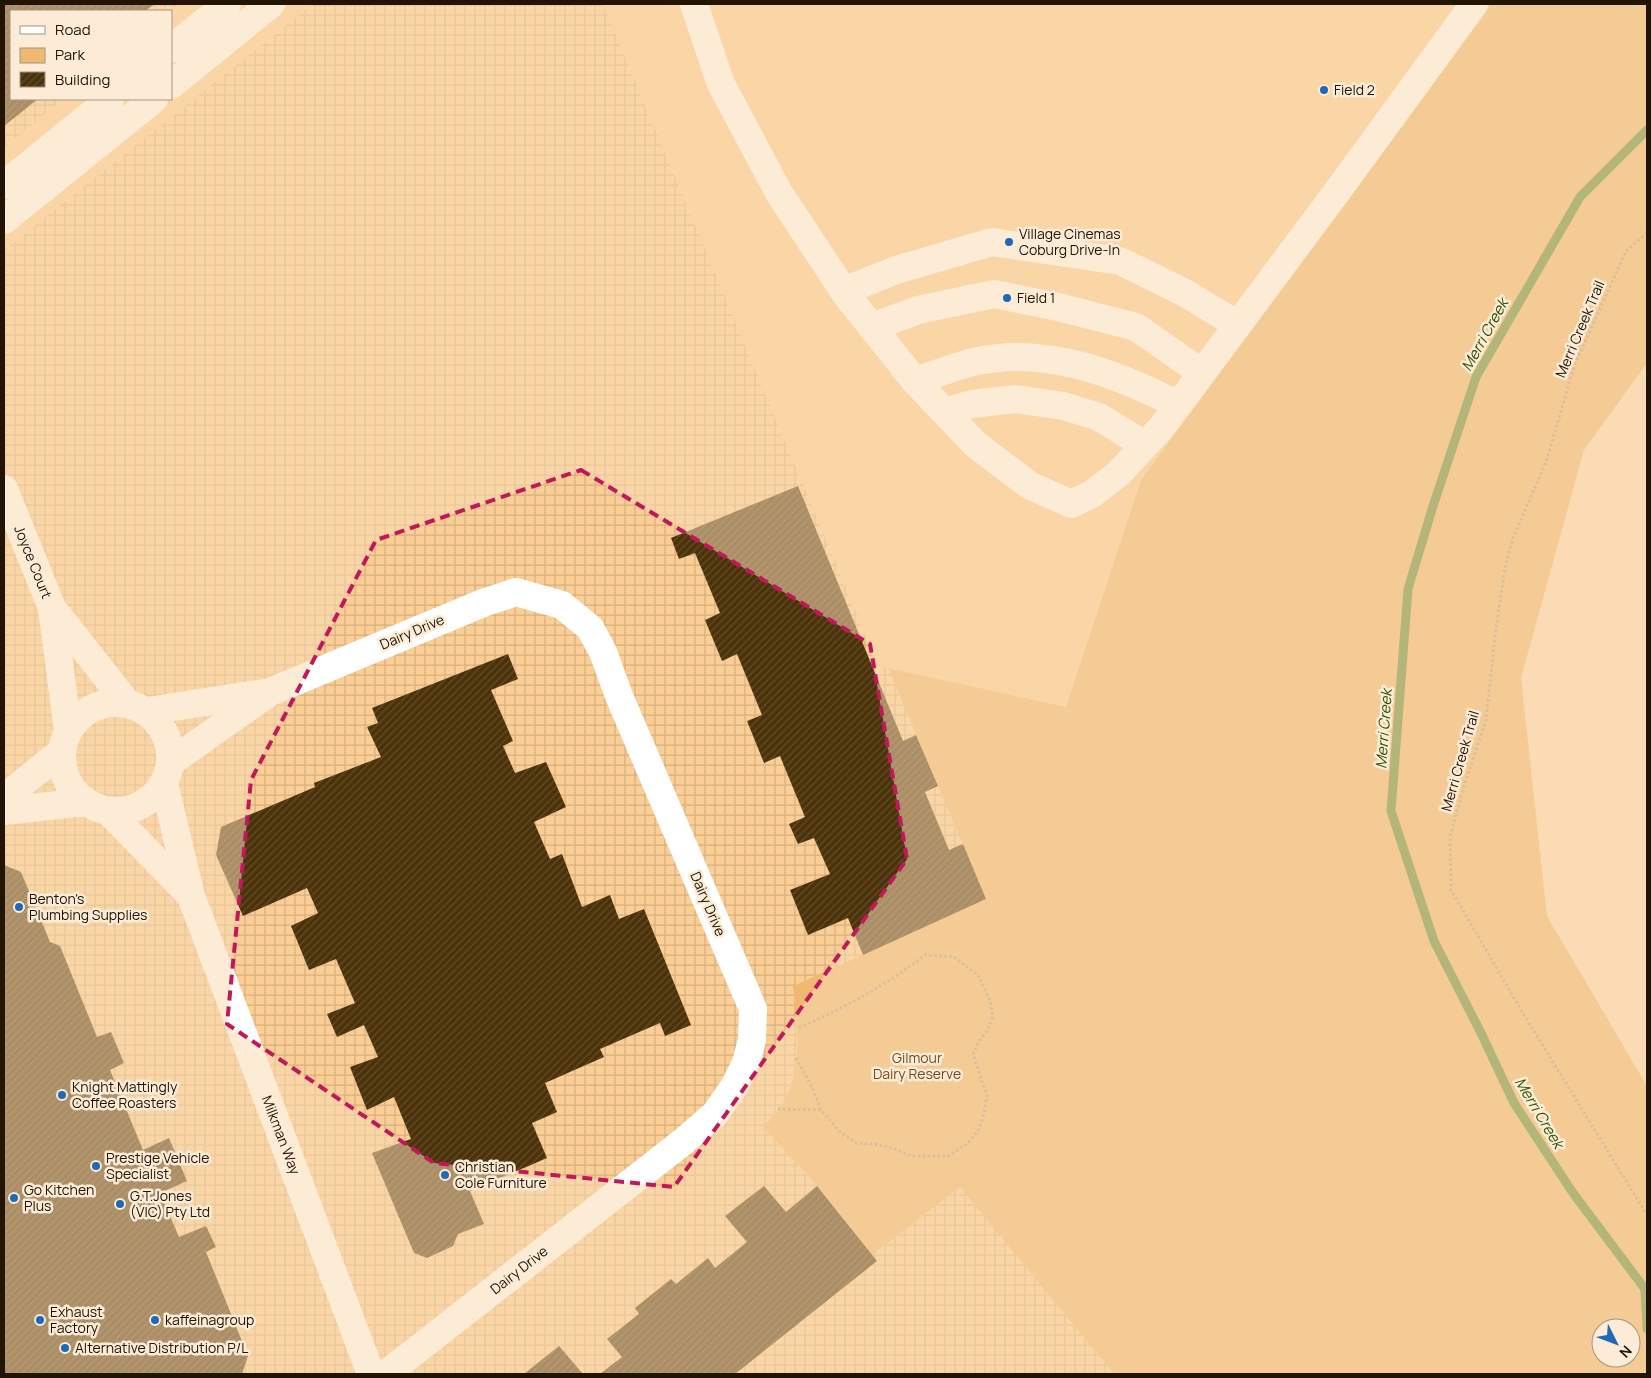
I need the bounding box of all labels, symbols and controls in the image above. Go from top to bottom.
legend [10,10,172,100]
text: Road [55,19,91,40]
text: Park [55,44,85,65]
text: Building [55,69,110,90]
place label: Field 2 [1334,80,1375,99]
marker: Field 2 [1318,84,1330,96]
place label: Village Cinemas Coburg Drive-In [1019,224,1121,259]
marker: Village Cinemas Coburg Drive-In [1003,236,1015,248]
street label: Merri Creek Trail [1550,277,1609,380]
place label: Field 1 [1017,288,1055,307]
marker: Field 1 [1001,292,1013,304]
water label: Merri Creek [1456,293,1514,375]
street label: Joyce Court [10,522,57,602]
street label: Dairy Drive [377,609,447,654]
water label: Merri Creek [1370,686,1397,769]
street label: Merri Creek Trail [1436,708,1483,813]
street label: Dairy Drive [686,869,731,939]
place label: Benton's Plumbing Supplies [29,889,147,924]
marker: Benton's Plumbing Supplies [13,901,25,913]
park label: Gilmour Dairy Reserve [873,1048,961,1083]
water label: Merri Creek [1510,1073,1570,1154]
place label: Knight Mattingly Coffee Roasters [72,1077,178,1112]
marker: Knight Mattingly Coffee Roasters [56,1089,68,1101]
street label: Milkman Way [258,1093,305,1178]
place label: Prestige Vehicle Specialist [106,1148,209,1183]
place label: Christian Cole Furniture [455,1157,547,1192]
marker: Prestige Vehicle Specialist [90,1160,102,1172]
marker: Christian Cole Furniture [439,1169,451,1181]
place label: Go Kitchen Plus [24,1180,94,1215]
place label: G.T.Jones (VIC) Pty Ltd [130,1186,210,1221]
marker: Go Kitchen Plus [8,1192,20,1204]
marker: G.T.Jones (VIC) Pty Ltd [114,1198,126,1210]
street label: Dairy Drive [486,1241,551,1298]
place label: Exhaust Factory [50,1302,103,1337]
place label: kaffeinagroup [165,1310,254,1329]
marker: Exhaust Factory [34,1314,46,1326]
marker: kaffeinagroup [149,1314,161,1326]
north arrow [1591,1318,1641,1368]
place label: Alternative Distribution P/L [75,1338,248,1357]
marker: Alternative Distribution P/L [59,1342,71,1354]
text: N [1616,1342,1636,1362]

